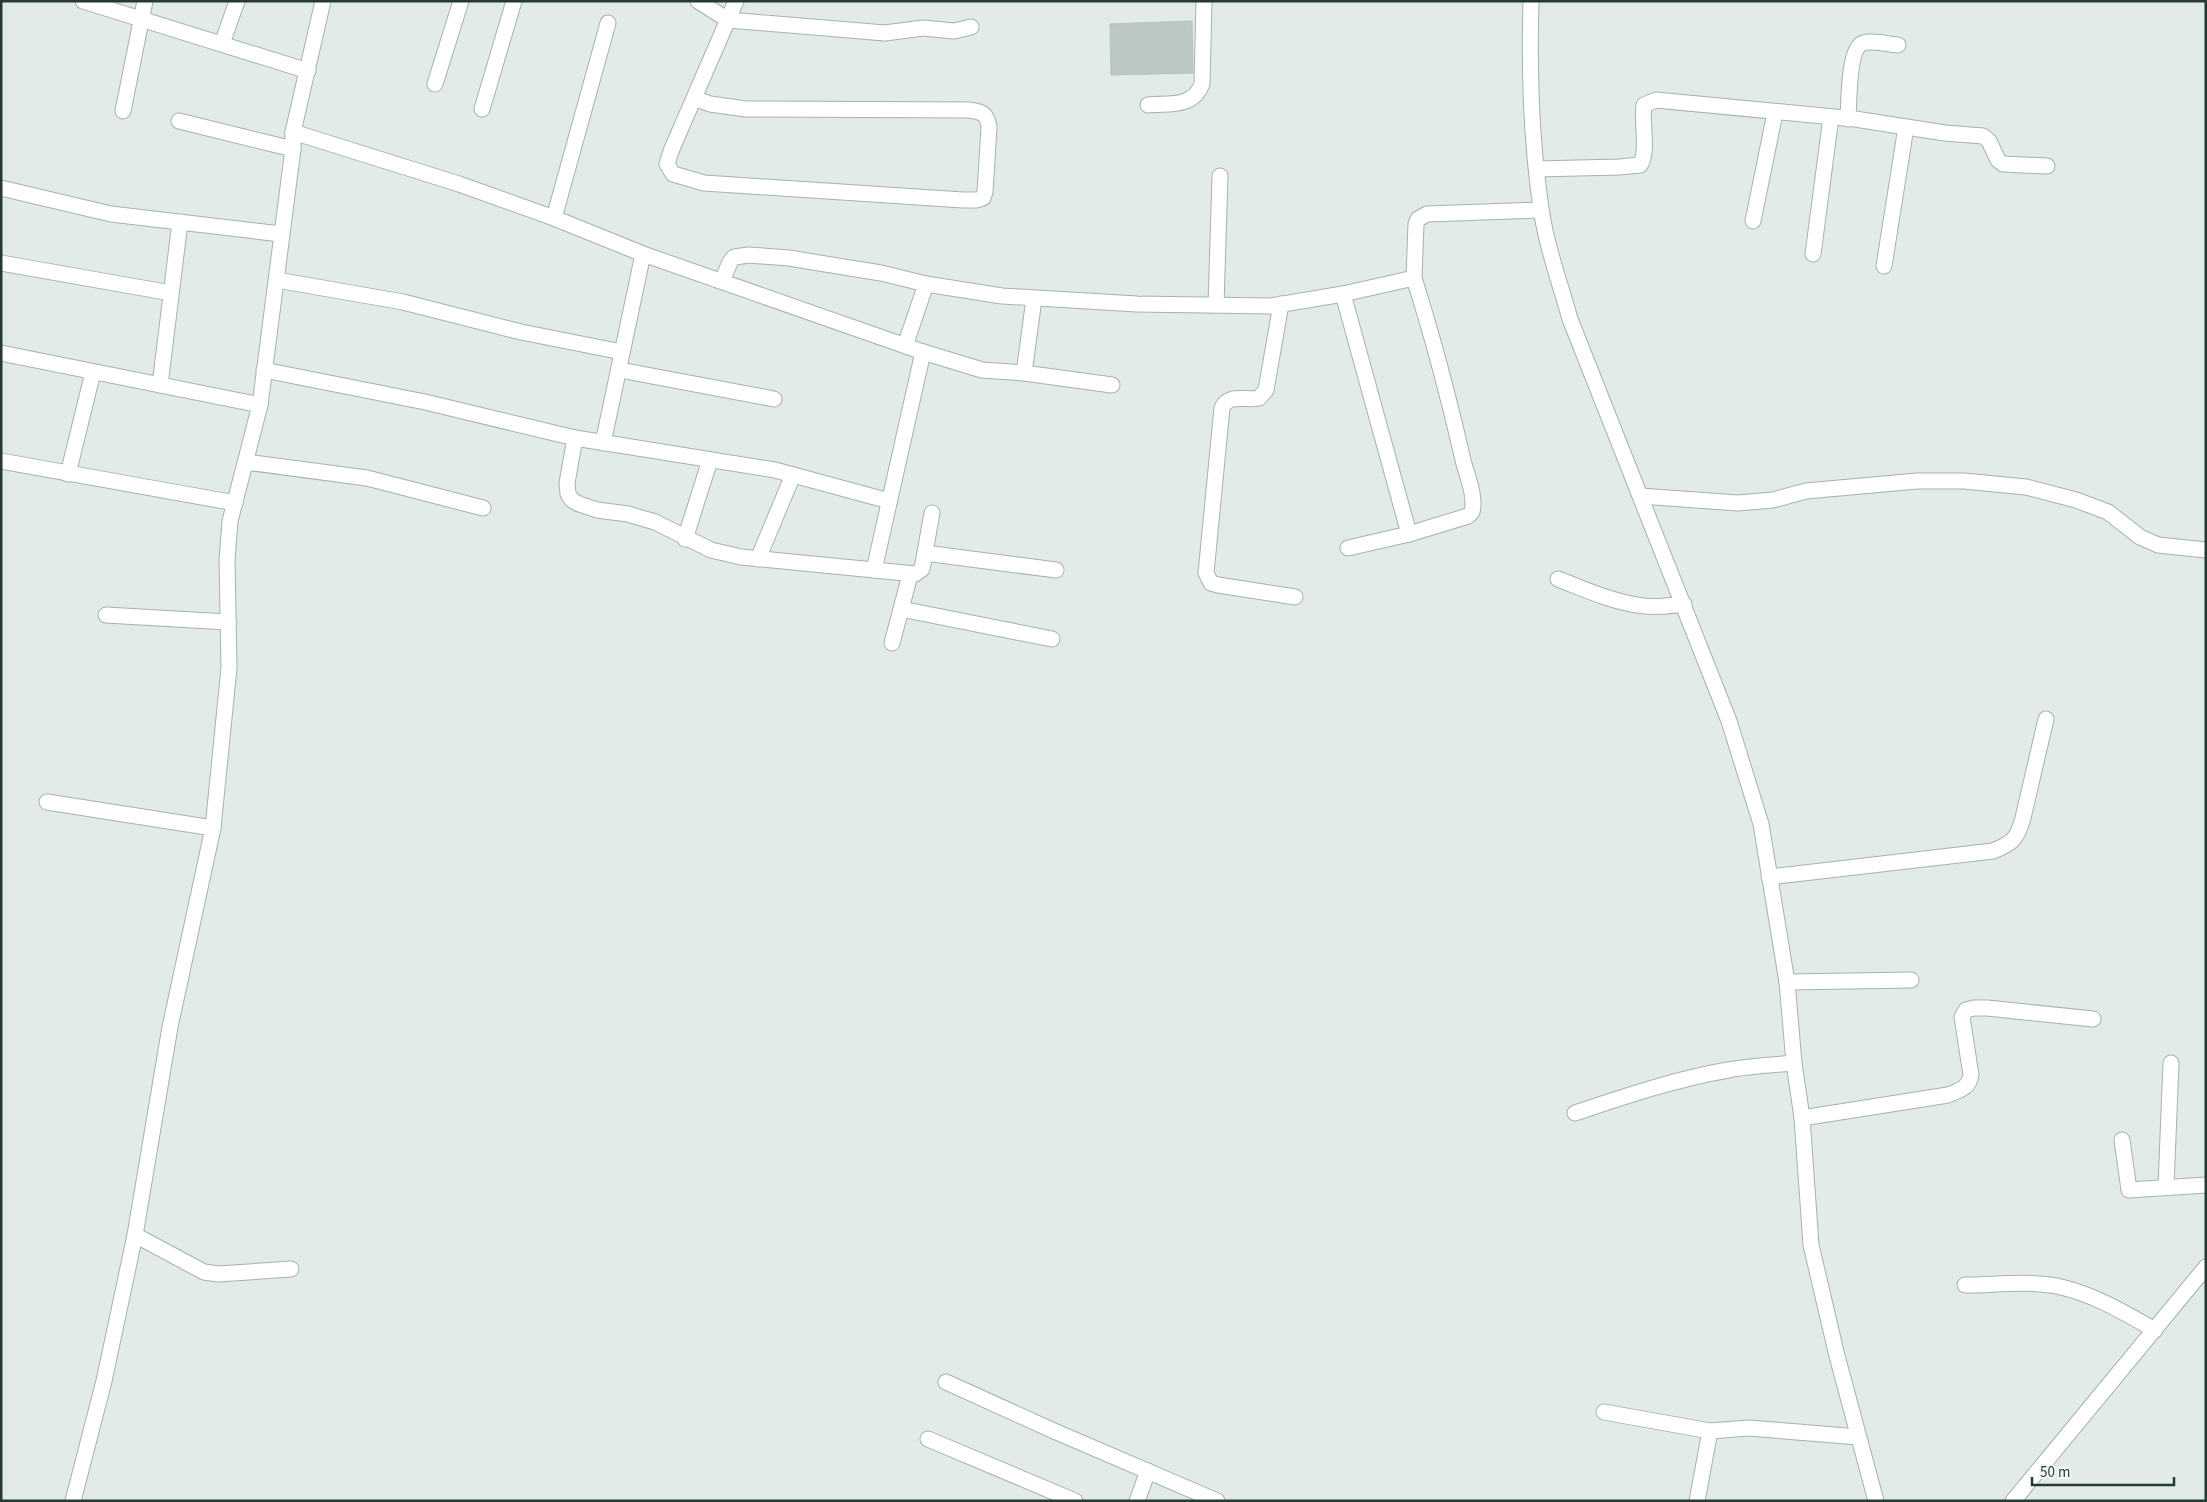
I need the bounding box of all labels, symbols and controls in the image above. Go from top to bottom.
scale bar [2032,1454,2174,1486]
text: 50 m [2040,1462,2070,1483]

